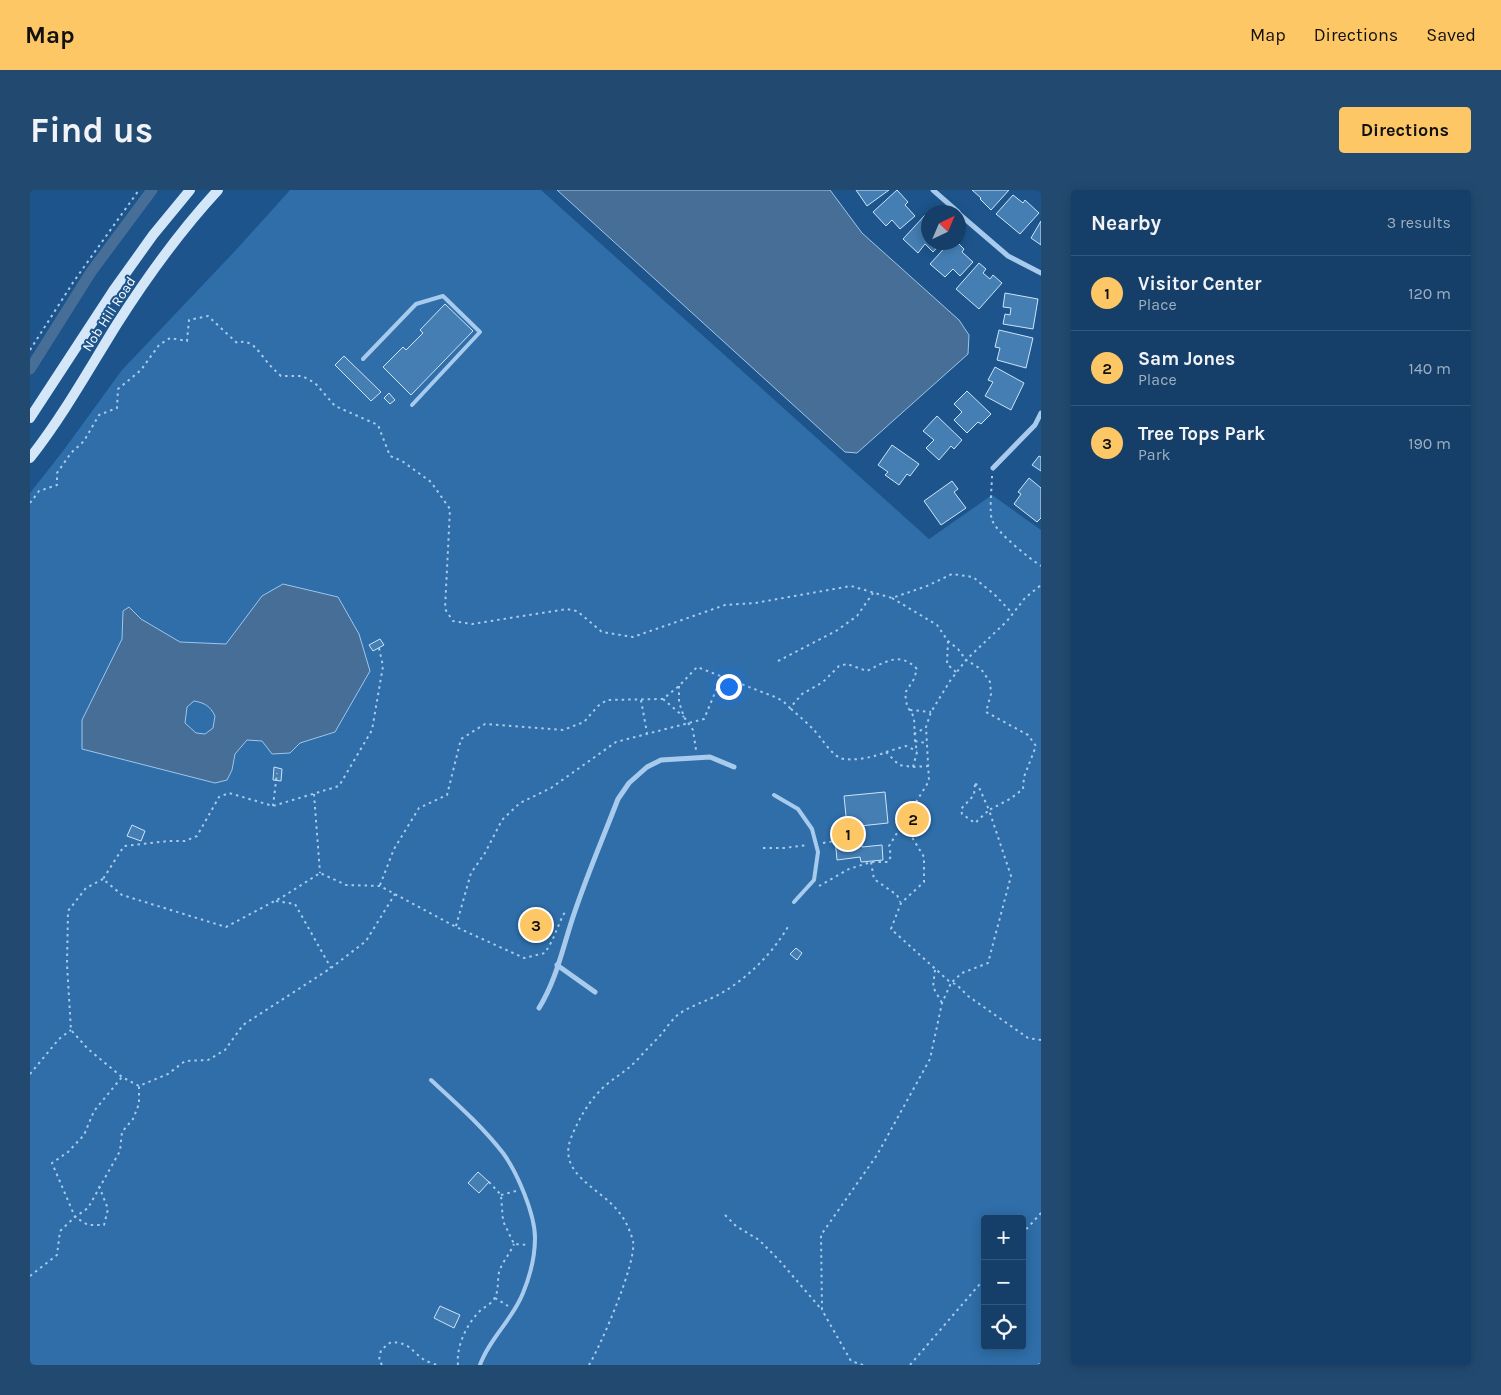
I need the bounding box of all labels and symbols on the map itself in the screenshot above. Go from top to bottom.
north arrow [921,205,966,250]
street label: Nob Hill Road [79,273,139,355]
your location [716,674,742,700]
pin: 2 [897,800,929,838]
pin: 1 [832,815,864,853]
pin: 3 [520,906,552,944]

